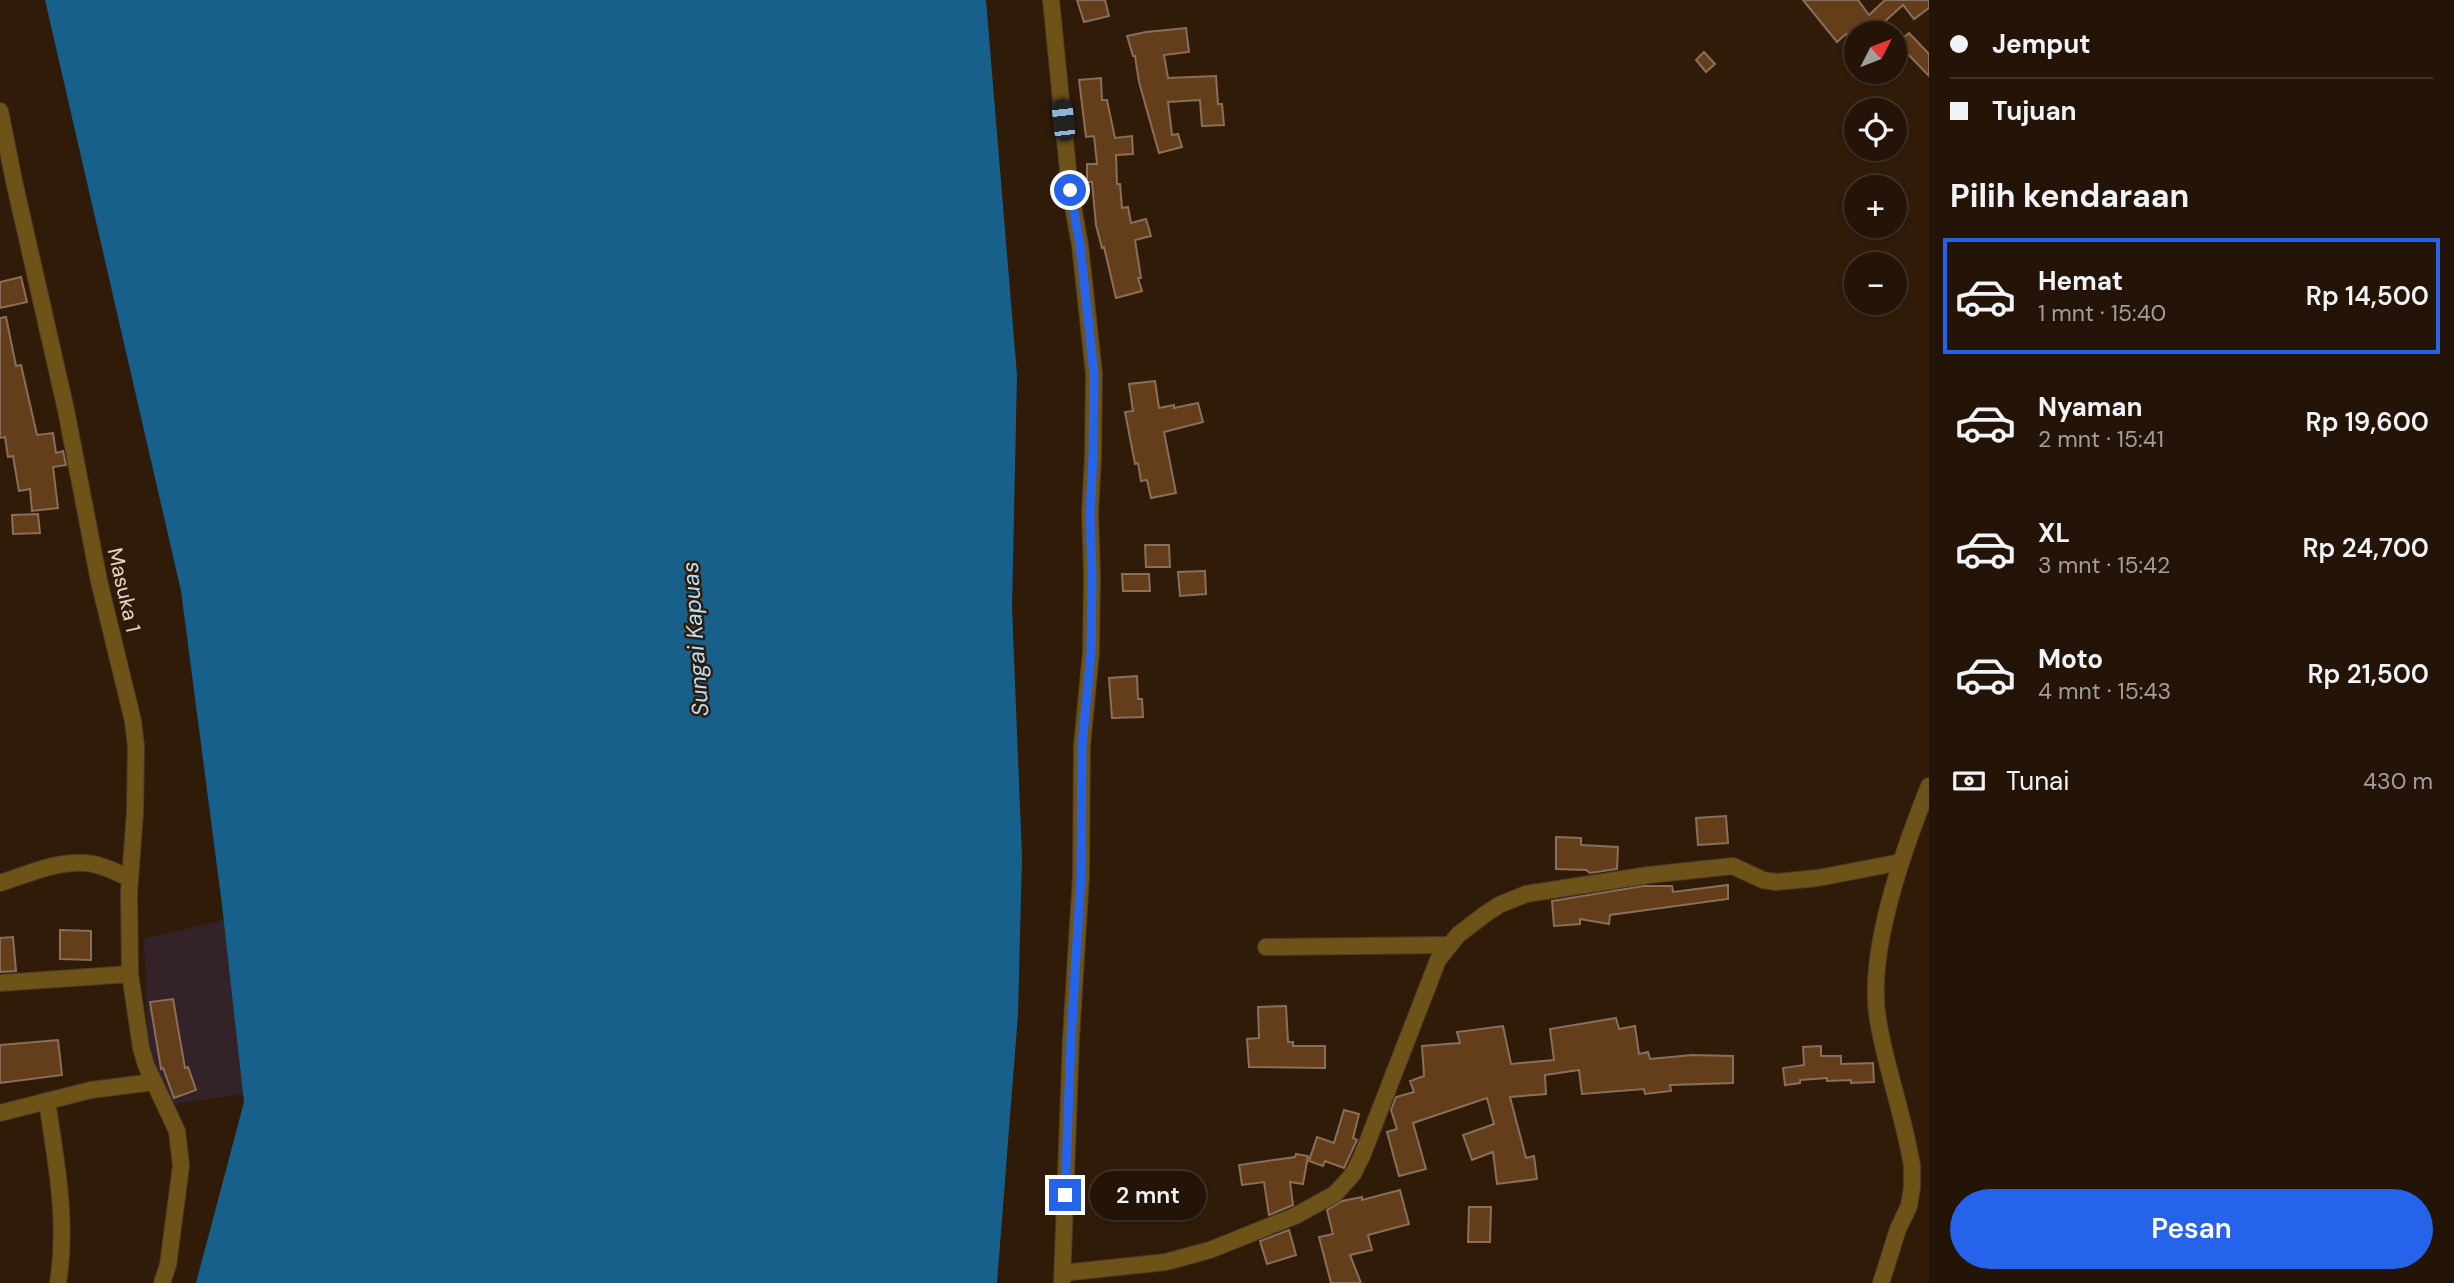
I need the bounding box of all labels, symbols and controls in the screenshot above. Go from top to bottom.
north arrow [1844,21,1908,84]
map controls [1844,21,1907,315]
text: Jemput [1992,27,2091,61]
text: Tujuan [1992,94,2077,128]
car [1051,98,1076,142]
button: locate [1844,98,1907,161]
route start [1054,174,1086,206]
button: + [1844,175,1907,238]
text: Pilih kendaraan [1950,175,2189,217]
button: − [1844,252,1907,315]
text: Hemat [2038,264,2123,298]
icon: car [1954,265,2017,328]
text: Rp 14,500 [2306,279,2429,313]
text: 1 mnt · 15:40 [2038,298,2166,328]
text: Nyaman [2038,390,2143,424]
icon: car [1954,391,2017,454]
text: Rp 19,600 [2306,405,2429,439]
text: 2 mnt · 15:41 [2038,424,2164,454]
text: XL [2038,516,2070,550]
icon: car [1954,517,2017,580]
text: Rp 24,700 [2302,531,2429,565]
street label: Masuka 1 [101,545,147,635]
text: 3 mnt · 15:42 [2038,550,2170,580]
water label: Sungai Kapuas [675,561,715,717]
text: Moto [2038,642,2103,676]
icon: car [1954,643,2017,706]
text: Rp 21,500 [2307,657,2429,691]
text: 4 mnt · 15:43 [2038,676,2171,706]
icon: cash [1950,762,1988,800]
text: Tunai [2006,764,2070,798]
text: 430 m [2363,766,2433,796]
callout: 2 mnt [1090,1170,1205,1220]
route end [1049,1179,1081,1211]
text: 2 mnt [1116,1180,1180,1210]
button: Pesan [1950,1189,2433,1269]

